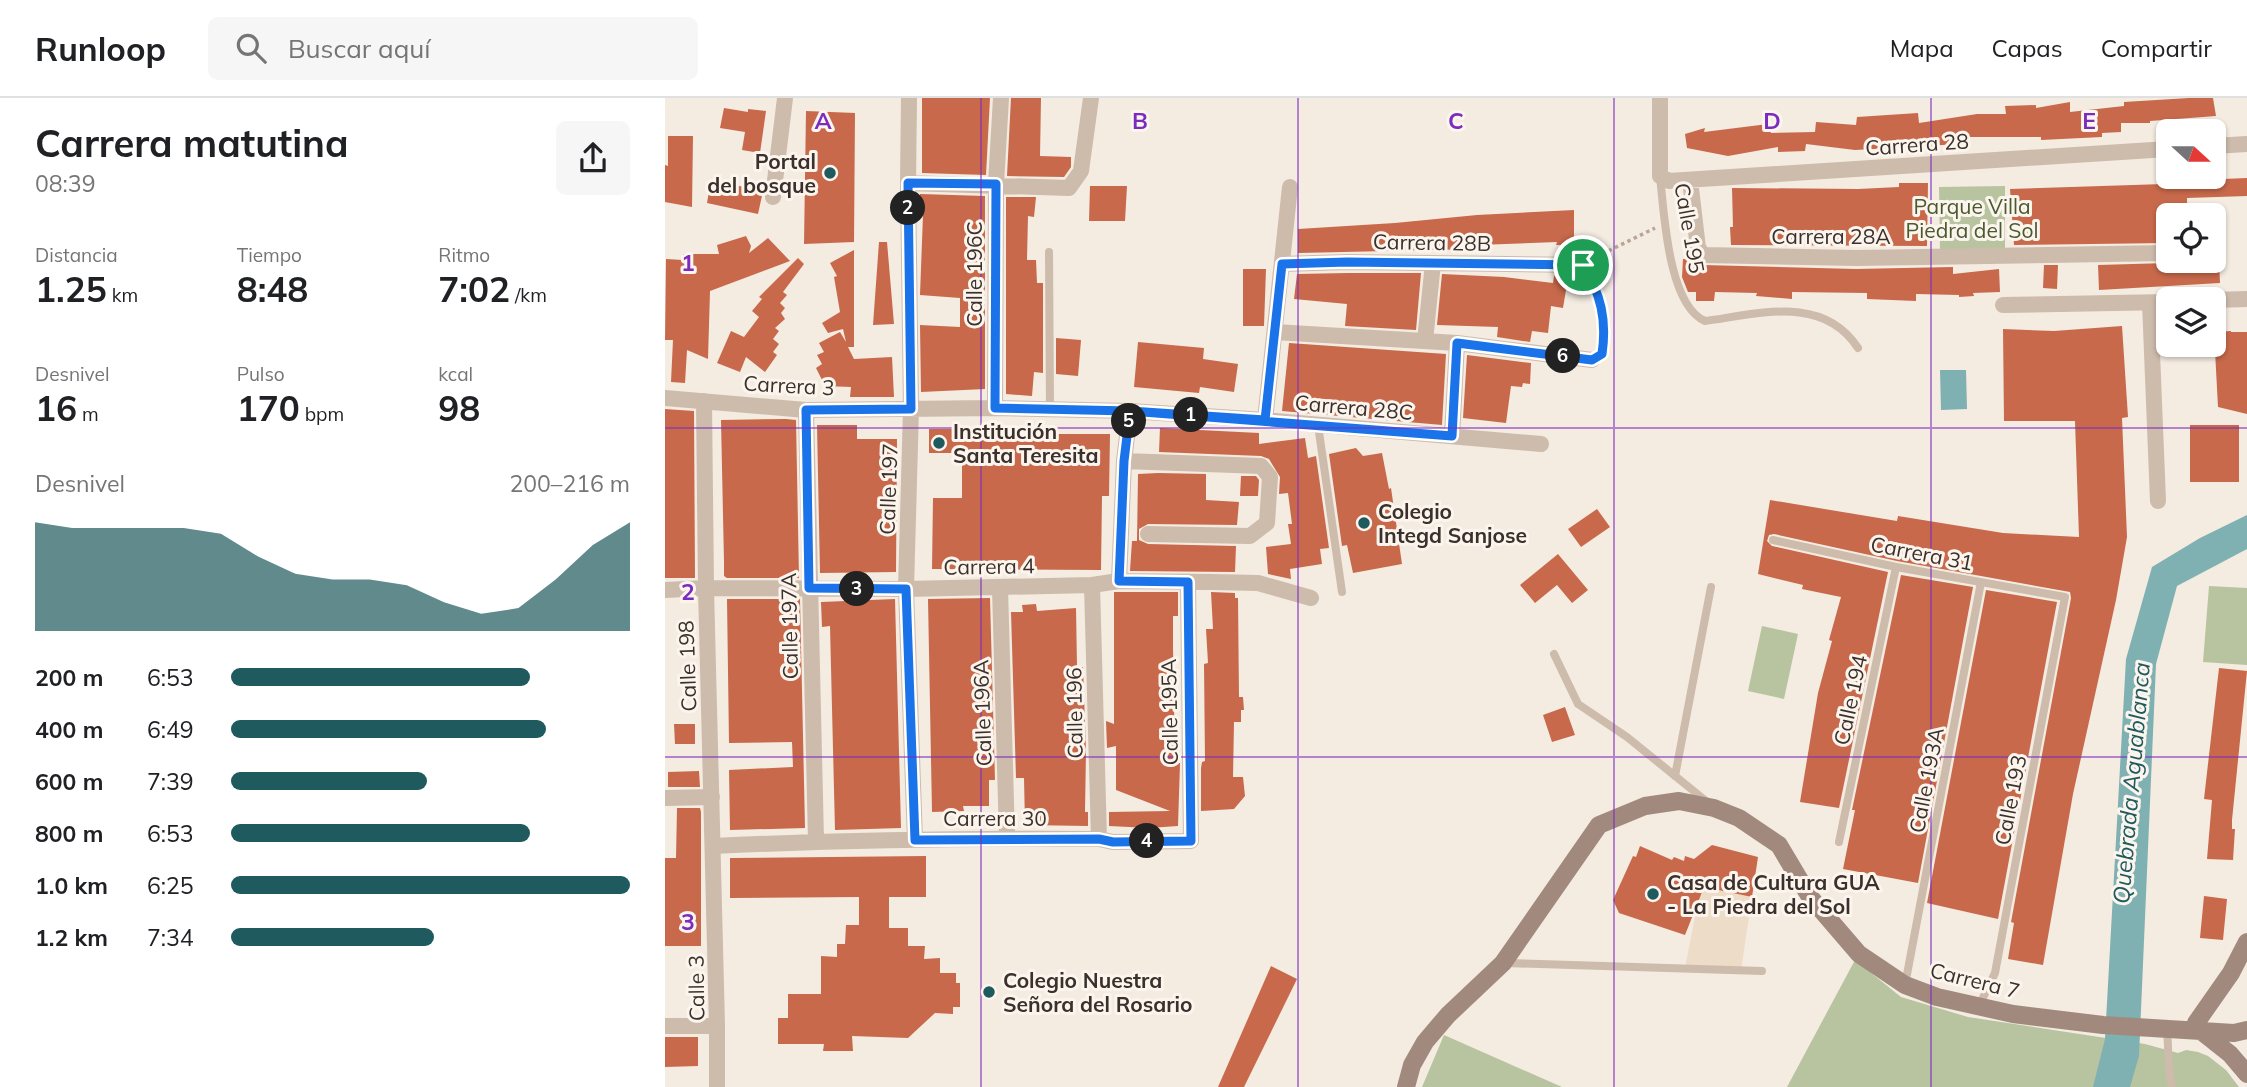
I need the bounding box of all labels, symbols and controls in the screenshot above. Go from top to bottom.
search box [208,17,698,80]
text: Runloop [35,28,166,69]
icon: search [232,29,270,67]
text: Buscar aquí [288,32,430,65]
text: Mapa [1890,33,1954,63]
text: Capas [1992,33,2063,63]
text: Compartir [2101,33,2212,63]
text: A [814,106,832,135]
text: B [1132,106,1148,135]
text: C [1448,106,1464,135]
text: D [1763,106,1781,135]
text: E [2082,106,2096,135]
text: Carrera matutina [35,119,349,167]
north arrow [2156,119,2226,189]
map controls [2156,119,2226,357]
button: share [556,121,630,195]
street label: Carrera 28 [1864,127,1970,161]
place label: Portal del bosque [707,148,816,198]
marker: Portal del bosque [822,165,838,181]
text: 08:39 [35,169,95,198]
street label: Calle 195 [1669,181,1711,275]
pin: 2 [891,190,925,226]
park label: Parque Villa Piedra del Sol [1906,193,2038,243]
text: 2 [902,195,913,219]
button: locate [2156,203,2226,273]
street label: Calle 196C [961,221,987,327]
street label: Carrera 28A [1771,223,1891,249]
street label: Carrera 28B [1373,228,1491,256]
pin [1553,235,1613,295]
text: Distancia [35,243,118,267]
text: Tiempo [237,243,302,267]
text: Ritmo [438,243,490,267]
icon: arrive [1564,246,1602,284]
text: 1 [681,248,695,277]
text: 1.25 [35,267,107,311]
text: 8:48 [237,267,308,311]
text: 7:02 [438,267,510,311]
text: km [107,283,138,307]
text: /km [510,283,547,307]
button: layers [2156,287,2226,357]
pin: 6 [1545,338,1581,374]
text: 6 [1557,343,1568,367]
text: Desnivel [35,362,109,386]
text: Pulso [237,362,285,386]
text: kcal [438,362,473,386]
street label: Carrera 3 [743,370,835,400]
text: 16 [35,386,77,430]
text: 170 [237,386,300,430]
text: 98 [438,386,480,430]
street label: Carrera 28C [1294,389,1414,425]
pin: 1 [1173,398,1209,432]
text: m [77,402,99,426]
text: bpm [300,402,344,426]
text: 1 [1185,402,1196,426]
pin: 5 [1112,404,1147,438]
text: 5 [1123,408,1134,432]
place label: Institución Santa Teresita [953,418,1098,468]
marker: Institución Santa Teresita [931,435,947,451]
street label: Calle 197 [873,443,903,535]
text: Desnivel [35,469,125,498]
text: 200–216 m [509,469,630,498]
place label: Colegio Integd Sanjose [1378,498,1527,548]
marker: Colegio Integd Sanjose [1356,515,1372,531]
street label: Carrera 31 [1868,530,1976,576]
street label: Carrera 4 [943,552,1035,580]
street label: Calle 197A [775,572,803,680]
pin: 3 [839,572,875,606]
text: 3 [851,576,862,600]
text: 2 [681,577,695,606]
street label: Calle 198 [672,620,702,712]
street label: Calle 194 [1828,652,1872,747]
street label: Calle 195A [1155,658,1183,766]
street label: Calle 196A [967,659,997,767]
water label: Quebrada Aguablanca [2106,661,2156,905]
text: 200 m [35,663,103,692]
text: 6:53 [147,663,194,692]
street label: Calle 196 [1060,667,1088,759]
text: 400 m [35,715,103,744]
text: 6:49 [147,715,194,744]
street label: Calle 193A [1903,725,1949,835]
street label: Calle 193 [1989,753,2031,847]
text: 600 m [35,767,103,796]
text: 7:39 [147,767,194,796]
street label: Carrera 30 [943,805,1047,831]
text: 800 m [35,819,103,848]
text: 6:53 [147,819,194,848]
pin: 4 [1129,824,1165,858]
text: 4 [1141,828,1152,852]
place label: Casa de Cultura GUA - La Piedra del Sol [1667,869,1880,919]
text: 1.0 km [35,871,108,900]
text: 6:25 [147,871,194,900]
marker: Casa de Cultura GUA - La Piedra del Sol [1645,886,1661,902]
text: 3 [681,907,695,936]
text: 1.2 km [35,923,108,952]
text: 7:34 [147,923,194,952]
street label: Calle 3 [682,955,710,1021]
street label: Carrera 7 [1928,956,2022,1004]
place label: Colegio Nuestra Señora del Rosario [1003,967,1192,1017]
marker: Colegio Nuestra Señora del Rosario [981,984,997,1000]

